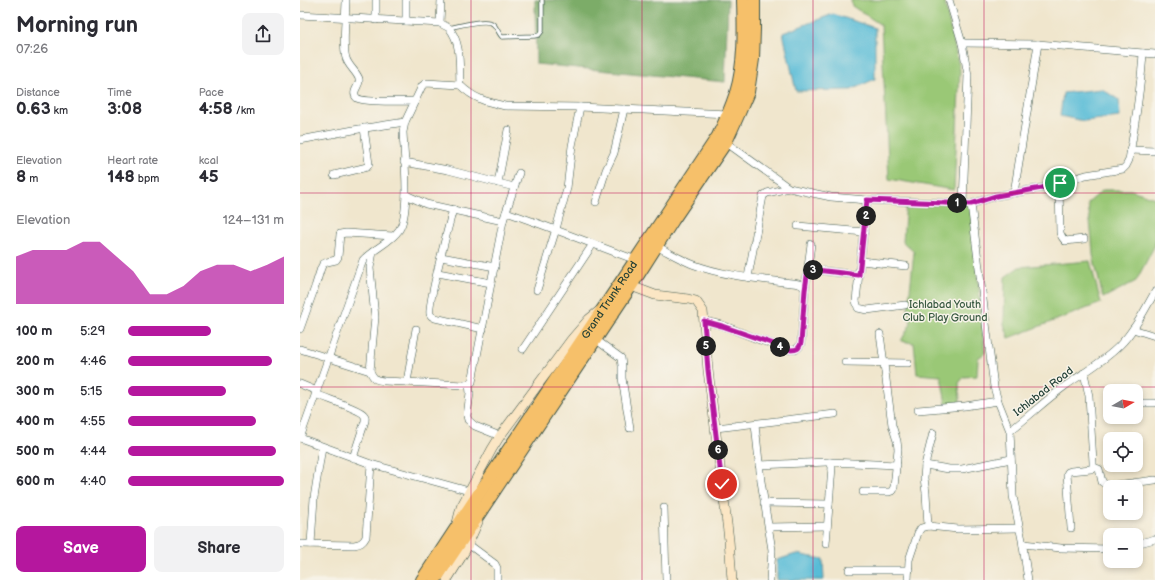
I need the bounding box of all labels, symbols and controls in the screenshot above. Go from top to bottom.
text: Morning run [16,12,138,39]
button: share [242,13,284,55]
text: 07:26 [16,41,48,57]
text: Distance [16,86,60,99]
text: Time [107,86,132,99]
text: Pace [199,86,224,99]
text: 0.63 [16,99,51,119]
text: 3:08 [107,99,142,119]
text: 4:58 [199,99,233,119]
text: km [51,104,68,117]
text: /km [233,104,255,117]
text: Elevation [16,154,62,167]
text: Heart rate [107,154,158,167]
text: kcal [199,154,218,167]
pin [1043,166,1077,200]
text: 8 [16,167,26,187]
text: 148 [107,167,135,187]
text: 45 [199,167,218,187]
text: m [26,172,38,185]
text: bpm [135,172,159,185]
icon: arrive [1049,172,1071,194]
pin: 1 [947,193,967,213]
text: 1 [955,196,959,209]
pin: 2 [856,206,876,226]
text: 2 [863,209,869,222]
text: Elevation [16,212,70,228]
text: 124–131 m [223,212,284,228]
street label: Grand Trunk Road [579,259,640,341]
pin: 3 [803,260,823,280]
text: 3 [810,263,816,276]
park label: Ichlabad Youth Club Play Ground [902,298,988,324]
text: 100 m [16,323,52,339]
text: 5:29 [80,323,105,339]
pin: 5 [696,336,716,356]
pin: 4 [770,337,790,357]
text: 5 [703,339,709,352]
text: 4 [777,340,783,353]
text: 200 m [16,353,54,369]
text: 4:46 [80,353,106,369]
street label: Ichlabad Road [1011,364,1076,419]
text: 300 m [16,383,54,399]
text: 5:15 [80,383,103,399]
north arrow [1103,384,1143,424]
map controls [1103,384,1143,568]
text: 400 m [16,413,54,429]
text: 4:55 [80,413,105,429]
button: locate [1103,432,1143,472]
pin: 6 [708,440,728,460]
text: 500 m [16,443,54,459]
text: 4:44 [80,443,106,459]
text: 6 [715,443,721,456]
pin [705,467,739,501]
text: 600 m [16,473,55,489]
text: 4:40 [80,473,106,489]
icon: check [711,473,733,495]
button: + [1103,480,1143,520]
button: Save [16,526,146,572]
button: Share [154,526,284,572]
button: − [1103,528,1143,568]

